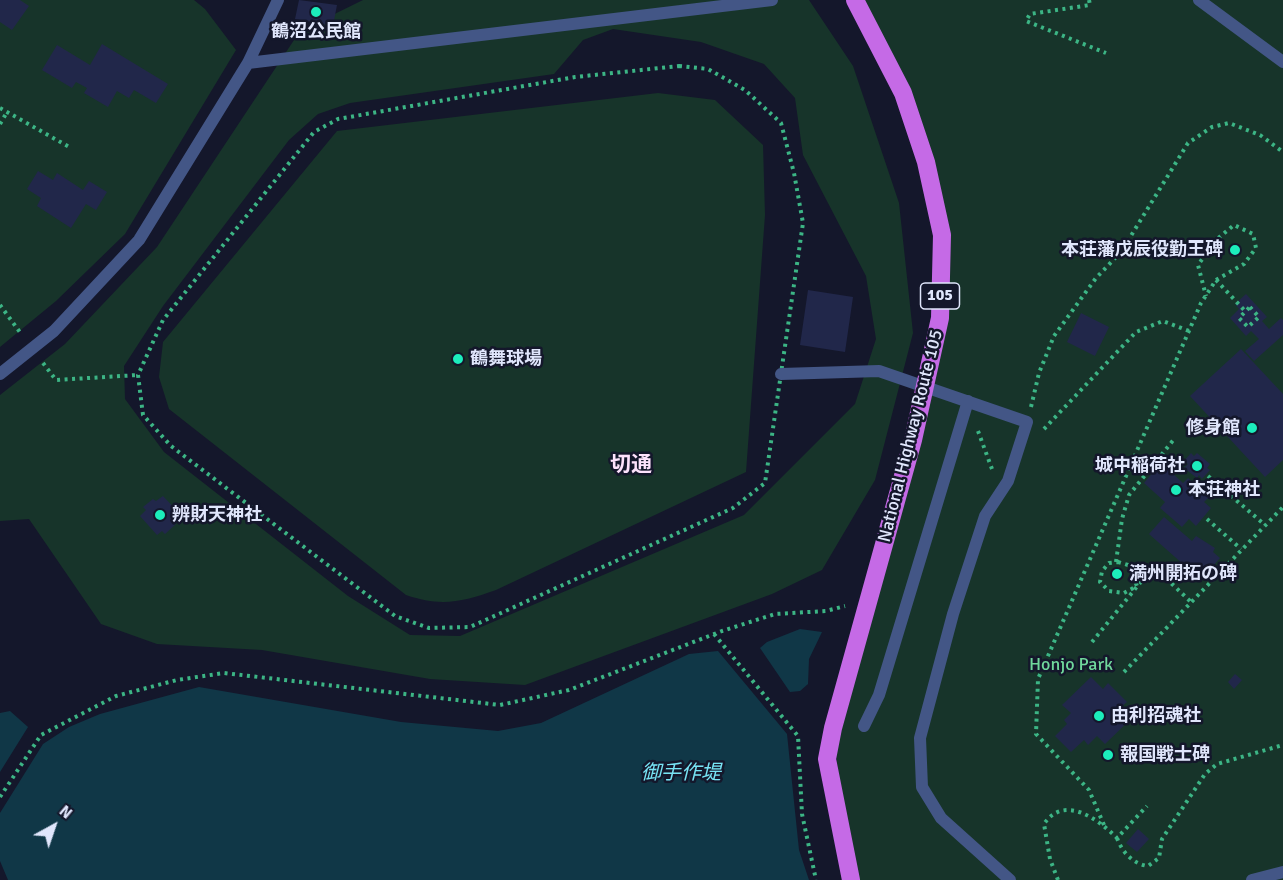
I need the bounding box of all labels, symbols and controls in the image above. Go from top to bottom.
marker: 鶴沼公民館 [309,5,323,19]
place label: 鶴沼公民館 [271,21,361,43]
place label: 本荘藩戊辰役勤王碑 [1061,239,1223,261]
marker: 本荘藩戊辰役勤王碑 [1228,243,1242,257]
road number: 105 [920,283,960,309]
street label: National Highway Route 105 [874,328,948,544]
place label: 鶴舞球場 [470,348,542,370]
marker: 鶴舞球場 [451,352,465,366]
place label: 修身館 [1186,417,1240,439]
marker: 修身館 [1245,421,1259,435]
district label: 切通 [610,452,652,478]
place label: 城中稲荷社 [1095,455,1185,477]
marker: 城中稲荷社 [1190,459,1204,473]
place label: 本荘神社 [1188,479,1260,501]
marker: 本荘神社 [1169,483,1183,497]
place label: 辨財天神社 [172,504,262,526]
marker: 辨財天神社 [153,508,167,522]
place label: 満州開拓の碑 [1129,563,1237,585]
marker: 満州開拓の碑 [1110,567,1124,581]
park label: Honjo Park [1029,654,1113,676]
place label: 由利招魂社 [1111,705,1201,727]
marker: 由利招魂社 [1092,709,1106,723]
place label: 報国戦士碑 [1120,744,1210,766]
marker: 報国戦士碑 [1101,748,1115,762]
water label: 御手作堤 [641,762,721,786]
north arrow [24,796,84,856]
text: N [55,801,76,823]

